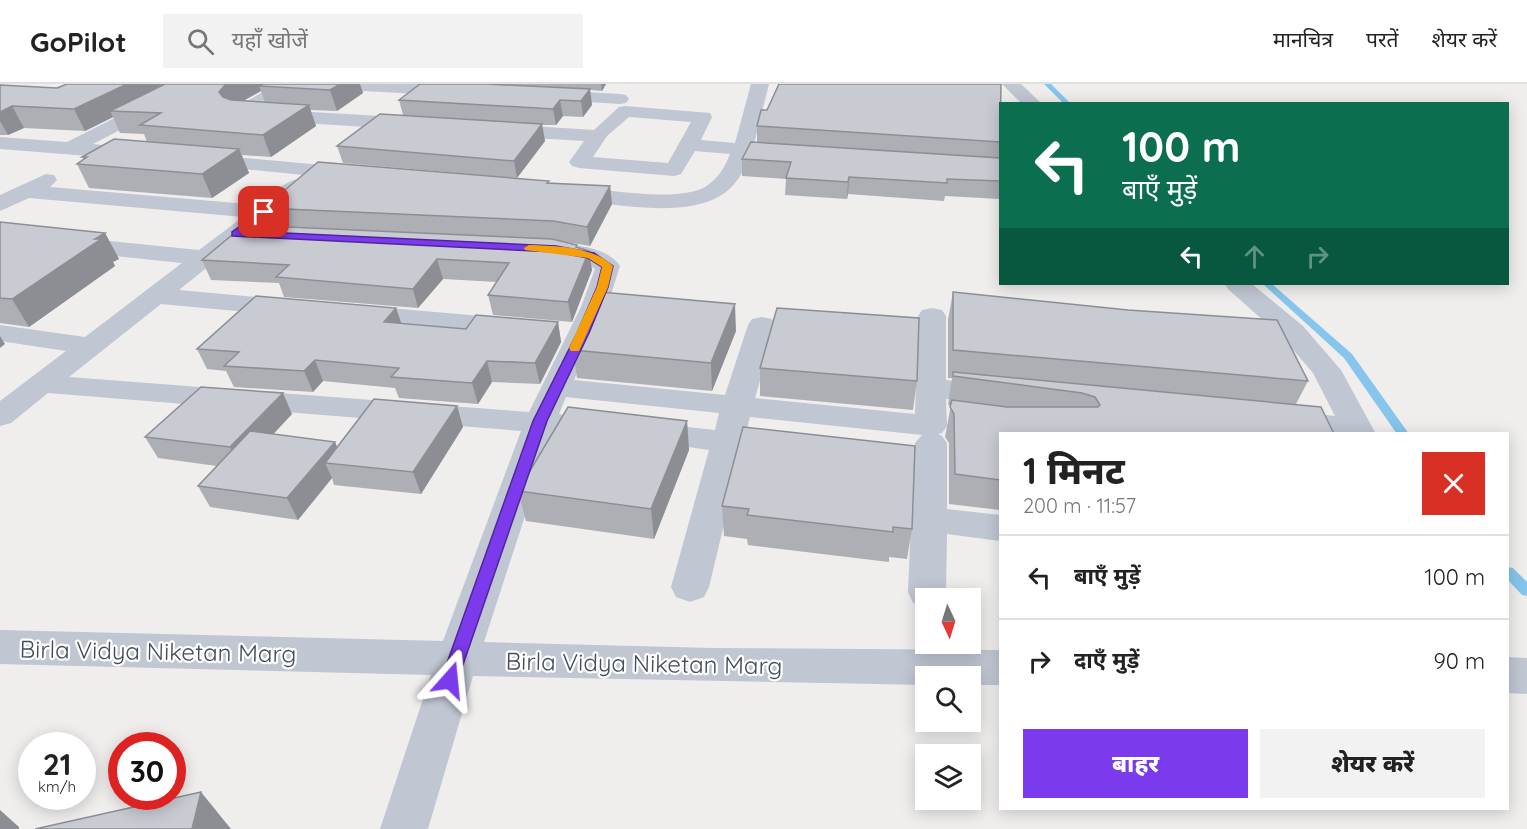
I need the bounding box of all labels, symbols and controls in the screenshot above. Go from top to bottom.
search box [163,14,583,68]
text: GoPilot [30,24,127,59]
icon: search [184,25,217,58]
text: यहाँ खोजें [232,26,308,54]
text: मानचित्र [1273,26,1333,52]
text: परतें [1366,26,1399,52]
text: शेयर करें [1432,26,1497,52]
text: 100 m [1122,120,1240,173]
icon: left [1023,126,1101,204]
text: बाएँ मुड़ें [1122,172,1197,206]
pin [238,186,289,237]
icon: arrive [247,195,280,228]
icon: left [1175,240,1208,273]
icon: ahead [1238,240,1271,273]
icon: right [1301,240,1334,273]
text: 1 मिनट [1023,448,1125,493]
button: close [1422,452,1485,515]
text: 200 m · 11:57 [1023,493,1136,518]
icon: left [1023,561,1056,594]
text: बाएँ मुड़ें [1074,562,1140,590]
text: 100 m [1425,563,1485,591]
north arrow [915,588,981,654]
map controls [915,588,981,810]
street label: Birla Vidya Niketan Marg [19,634,297,668]
icon: right [1023,645,1056,678]
street label: Birla Vidya Niketan Marg [505,646,783,680]
text: दाएँ मुड़ें [1074,646,1139,674]
text: 90 m [1434,647,1485,675]
position arrow [418,648,482,712]
button: search [915,666,981,732]
button: बाहर [1023,729,1248,798]
button: शेयर करें [1260,729,1485,798]
speed limit sign: 30 [108,732,186,810]
button: layers [915,744,981,810]
text: 21 [43,745,71,783]
text: km/h [38,777,76,796]

